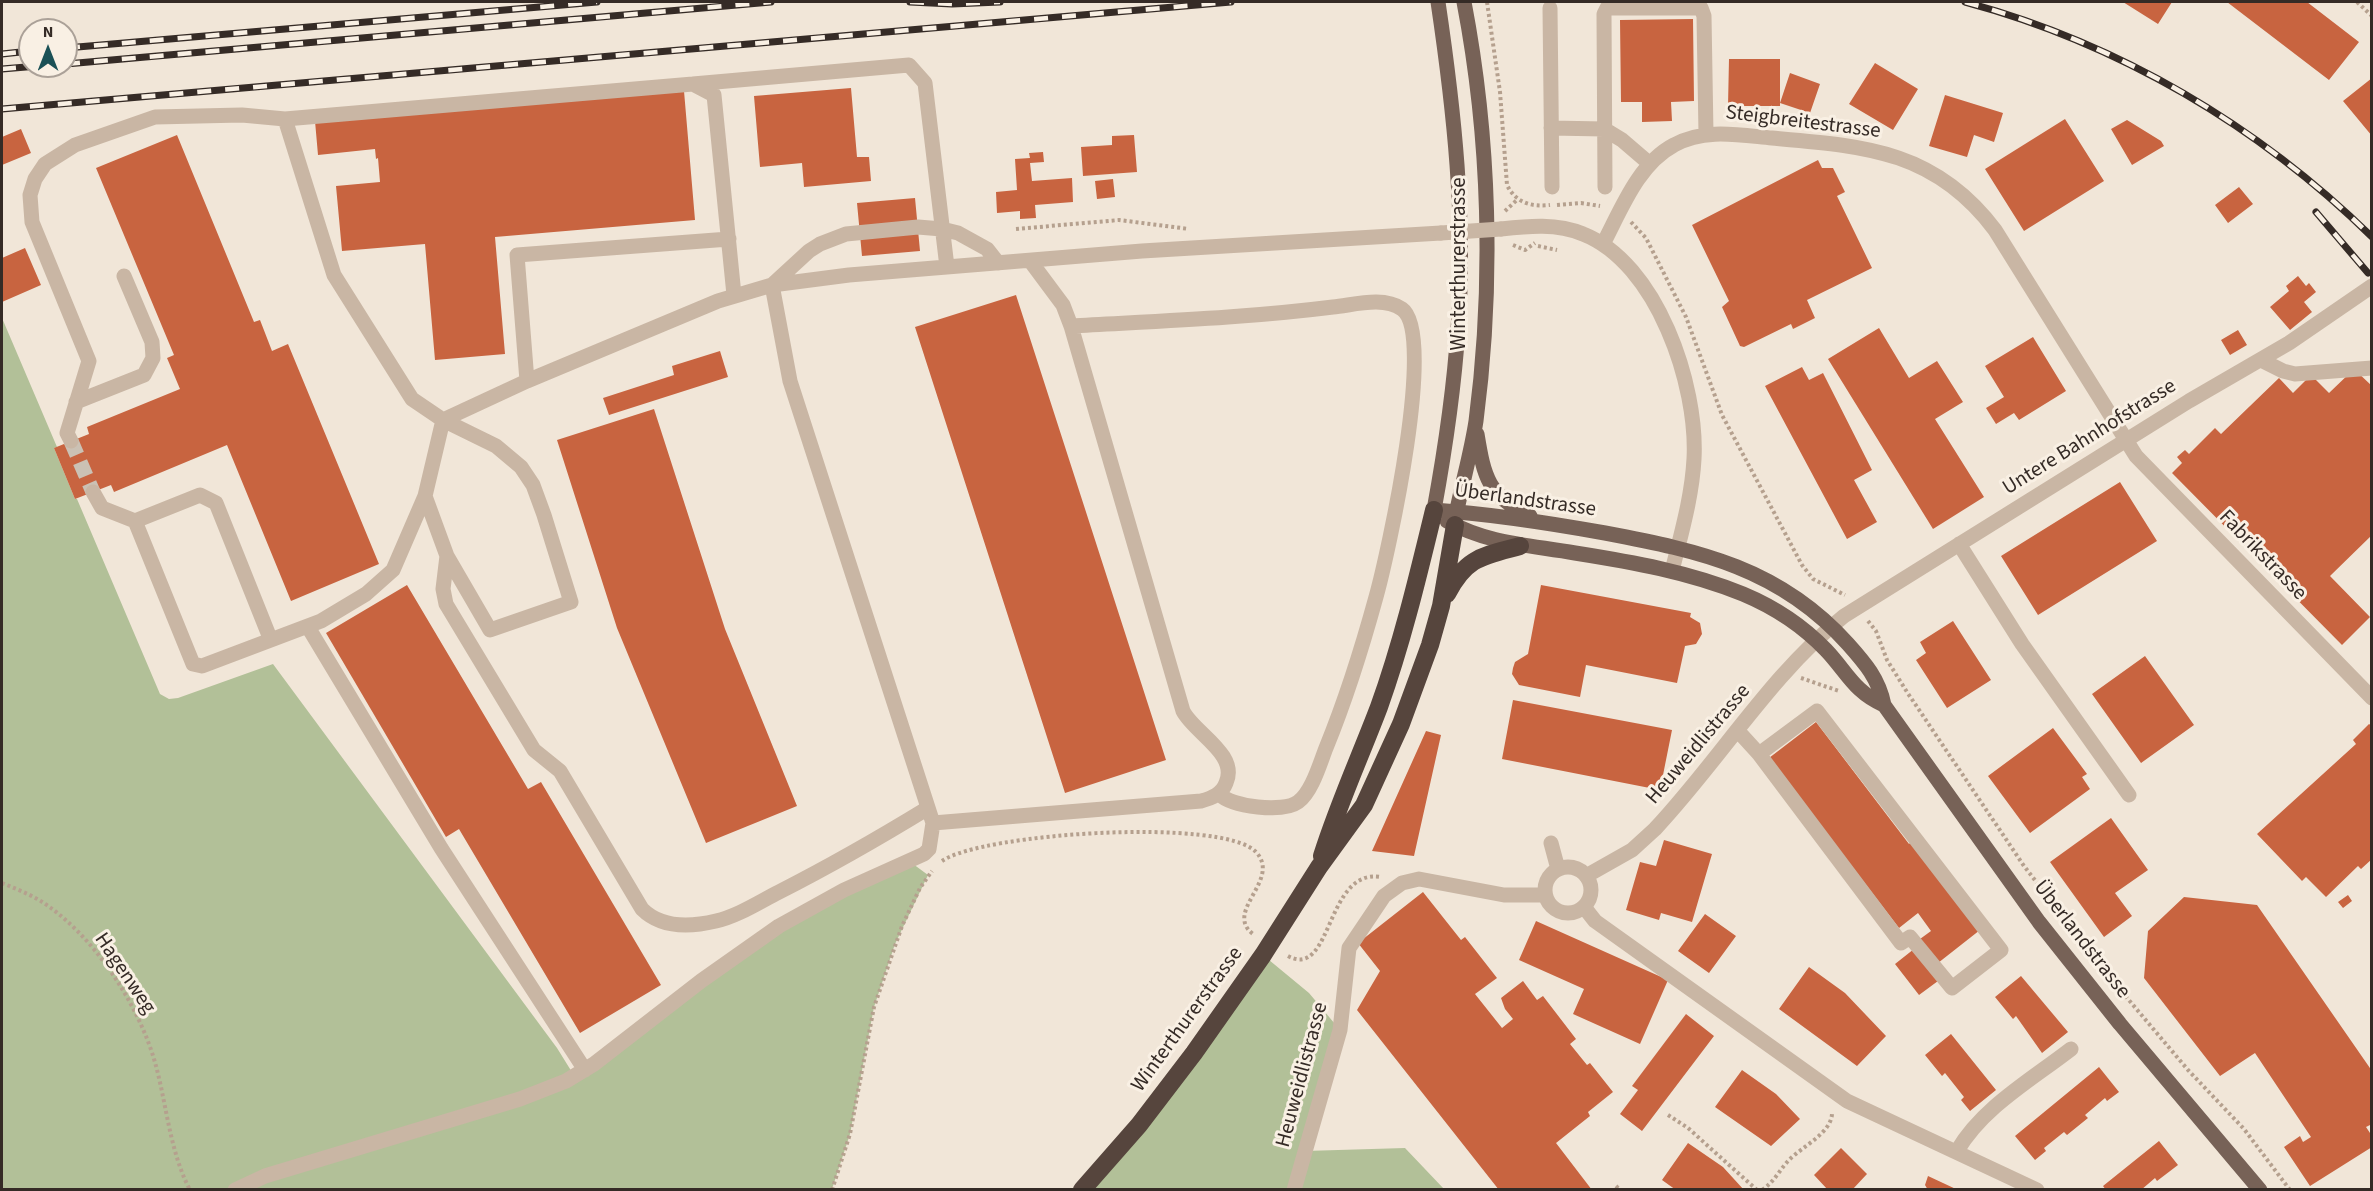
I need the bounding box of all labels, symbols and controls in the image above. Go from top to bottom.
north arrow [18,18,78,78]
text: N [43,21,53,43]
street label: Steigbreitestrasse [1724,101,1882,145]
street label: Winterthurerstrasse [1447,177,1473,351]
street label: Untere Bahnhofstrasse [1999,374,2181,502]
street label: Überlandstrasse [1453,479,1597,523]
street label: Fabrikstrasse [2213,506,2311,606]
street label: Heuweidlistrasse [1641,680,1757,810]
street label: Überlandstrasse [2027,876,2135,1004]
street label: Hagenweg [88,929,160,1019]
street label: Winterthurerstrasse [1127,943,1249,1097]
street label: Heuweidlistrasse [1272,1000,1334,1150]

